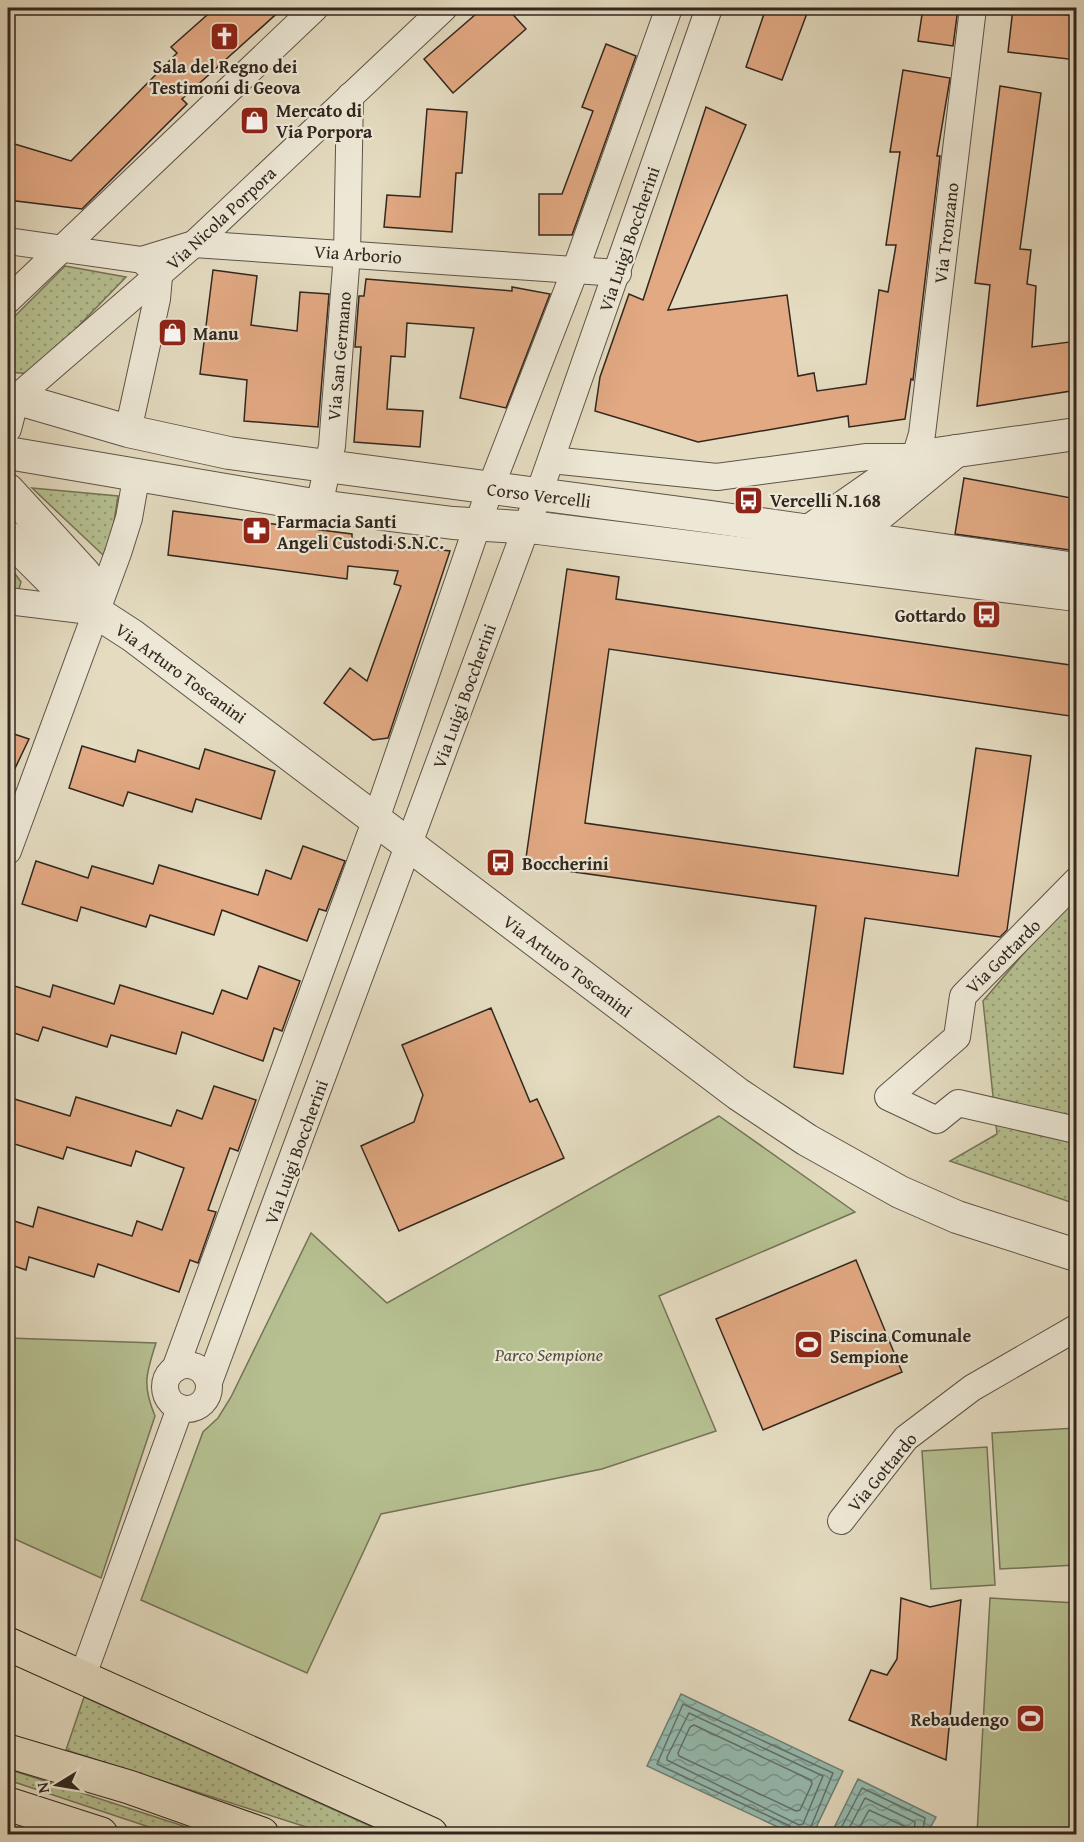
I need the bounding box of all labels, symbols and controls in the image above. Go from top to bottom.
church icon: Sala del Regno dei Testimoni di Geova [209,21,241,53]
place label: Sala del Regno dei Testimoni di Geova [149,53,301,101]
place label: Mercato di Via Porpora [276,97,373,145]
shop icon: Mercato di Via Porpora [239,104,271,136]
street label: Via Nicola Porpora [160,159,282,276]
street label: Via Luigi Boccherini [591,163,667,315]
street label: Via Tronzano [926,181,966,285]
street label: Via Arborio [313,237,403,271]
street label: Via San Germano [320,290,358,422]
shop icon: Manu [156,317,188,349]
place label: Manu [193,320,239,347]
street label: Corso Vercelli [485,475,593,515]
bus stop icon: Vercelli N.168 [733,484,765,516]
place label: Vercelli N.168 [770,487,881,514]
place label: Farmacia Santi Angeli Custodi S.N.C. [277,508,444,556]
pharmacy icon: Farmacia Santi Angeli Custodi S.N.C. [240,515,272,547]
bus stop icon: Gottardo [971,599,1003,631]
place label: Gottardo [895,602,966,629]
street label: Via Arturo Toscanini [110,616,252,730]
street label: Via Luigi Boccherini [425,620,503,772]
bus stop icon: Boccherini [485,847,517,879]
place label: Boccherini [522,850,609,877]
street label: Via Arturo Toscanini [497,908,639,1024]
street label: Via Gottardo [959,912,1047,1000]
street label: Via Luigi Boccherini [257,1076,335,1228]
place label: Piscina Comunale Sempione [830,1322,971,1370]
sports icon: Piscina Comunale Sempione [793,1329,825,1361]
park label: Parco Sempione [494,1341,603,1368]
street label: Via Gottardo [841,1426,923,1518]
sports icon: Rebaudengo [1014,1703,1046,1735]
place label: Rebaudengo [911,1706,1009,1733]
north arrow [27,1755,87,1815]
text: N [29,1780,55,1795]

